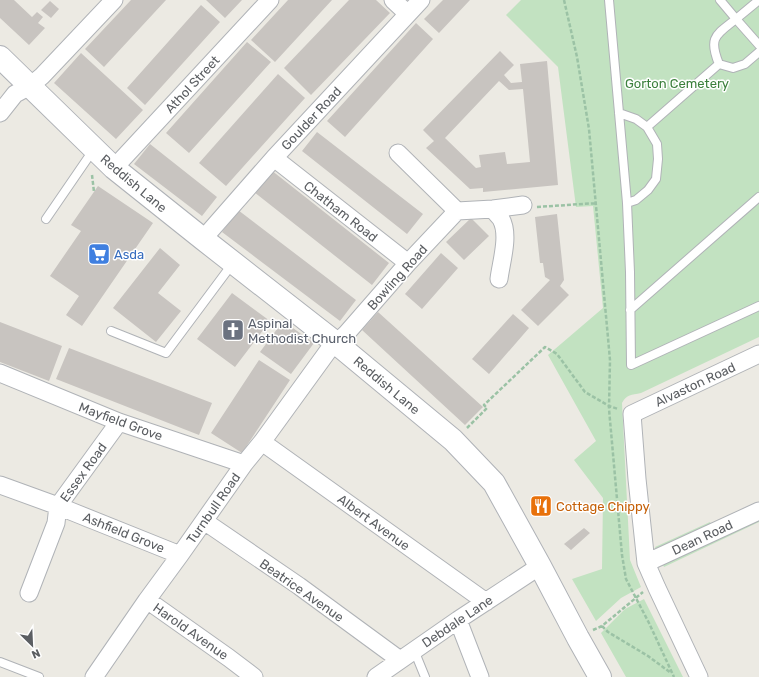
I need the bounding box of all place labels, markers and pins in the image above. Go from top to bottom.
supermarket icon: Asda [86,241,112,267]
place label: Asda [114,247,144,262]
place label: Aspinal Methodist Church [248,316,356,346]
church icon: Aspinal Methodist Church [220,317,246,343]
restaurant icon: Cottage Chippy [528,493,554,519]
place label: Cottage Chippy [556,499,650,515]

